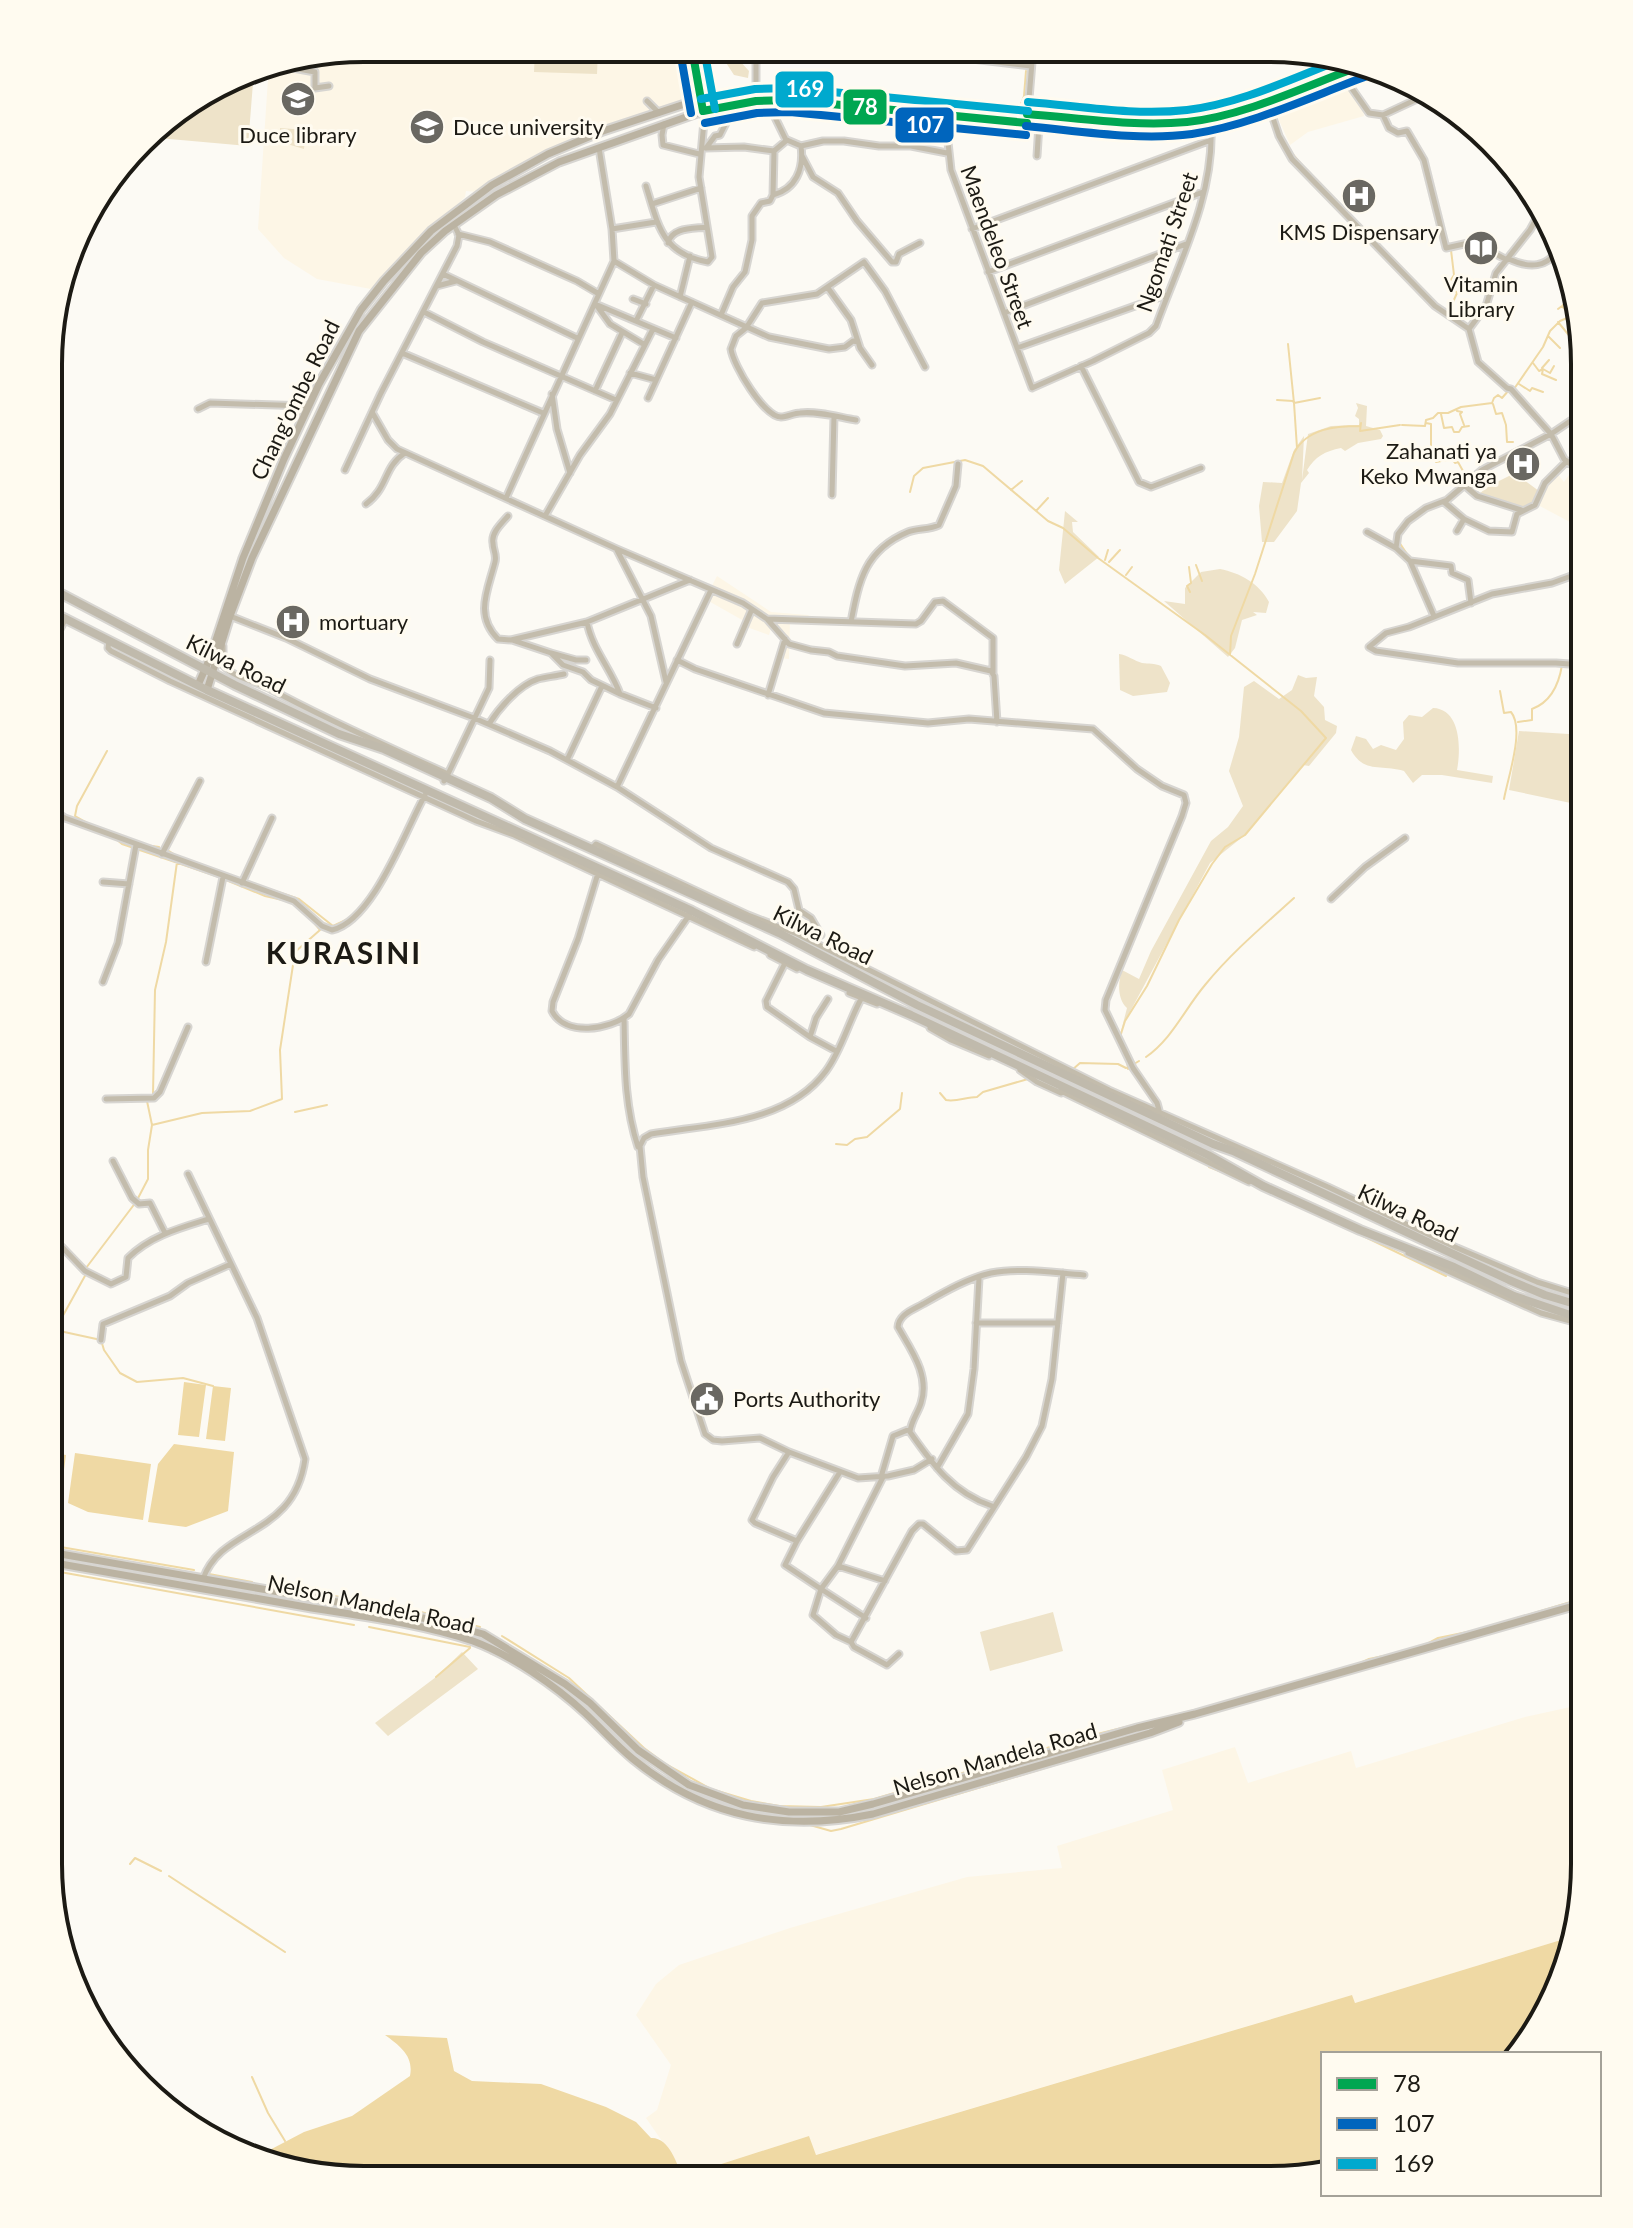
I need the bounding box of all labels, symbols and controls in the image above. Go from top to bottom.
line badge: 169 [774,70,835,109]
text: 169 [786,75,824,102]
school or university icon: Duce library [279,80,317,118]
line badge: 78 [842,88,888,126]
text: 78 [852,93,878,120]
line badge: 107 [894,106,955,144]
school or university icon: Duce university [408,108,446,146]
text: 107 [906,111,944,138]
place label: Duce university [453,113,604,140]
place label: Duce library [239,121,357,148]
street label: Maendeleo Street [955,162,1040,332]
street label: Ngomati Street [1130,168,1203,315]
hospital icon: KMS Dispensary [1340,177,1378,215]
place label: KMS Dispensary [1279,218,1440,245]
library icon: Vitamin Library [1462,229,1500,267]
place label: Vitamin Library [1444,270,1518,322]
street label: Chang'ombe Road [244,315,345,484]
place label: Zahanati ya Keko Mwanga [1360,437,1497,489]
hospital icon: Zahanati ya Keko Mwanga [1504,445,1542,483]
hospital icon: mortuary [274,603,312,641]
place label: mortuary [319,608,409,635]
street label: Kilwa Road [182,628,290,699]
street label: Kilwa Road [769,899,877,970]
district label: KURASINI [266,934,422,970]
street label: Kilwa Road [1354,1178,1463,1248]
public building icon: Ports Authority [688,1380,726,1418]
place label: Ports Authority [733,1385,881,1412]
street label: Nelson Mandela Road [265,1568,477,1639]
street label: Nelson Mandela Road [890,1716,1100,1801]
legend [1321,2052,1601,2196]
text: 78 [1393,2068,1421,2097]
text: 107 [1393,2108,1435,2137]
text: 169 [1393,2148,1435,2177]

